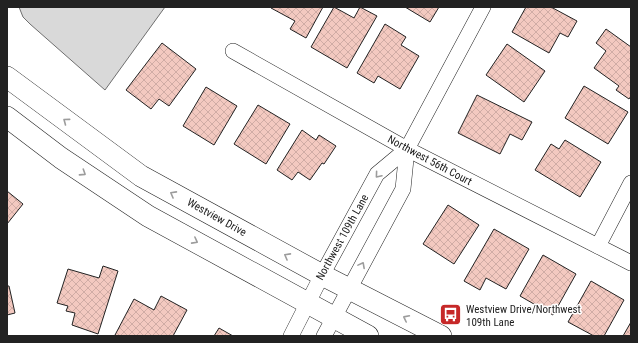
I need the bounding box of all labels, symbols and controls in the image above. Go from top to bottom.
one-way arrow [63,118,70,126]
street label: Northwest 56th Court [385,133,474,188]
one-way arrow [79,168,86,175]
one-way arrow [376,170,383,178]
one-way arrow [170,191,177,198]
street label: Northwest 109th Lane [313,192,371,282]
street label: Westview Drive [185,196,249,239]
one-way arrow [191,236,198,244]
one-way arrow [284,253,292,261]
one-way arrow [358,261,365,269]
bus stop icon: Westview Drive/Northwest 109th Lane [437,302,463,328]
place label: Westview Drive/Northwest 109th Lane [466,303,581,329]
one-way arrow [403,315,410,323]

